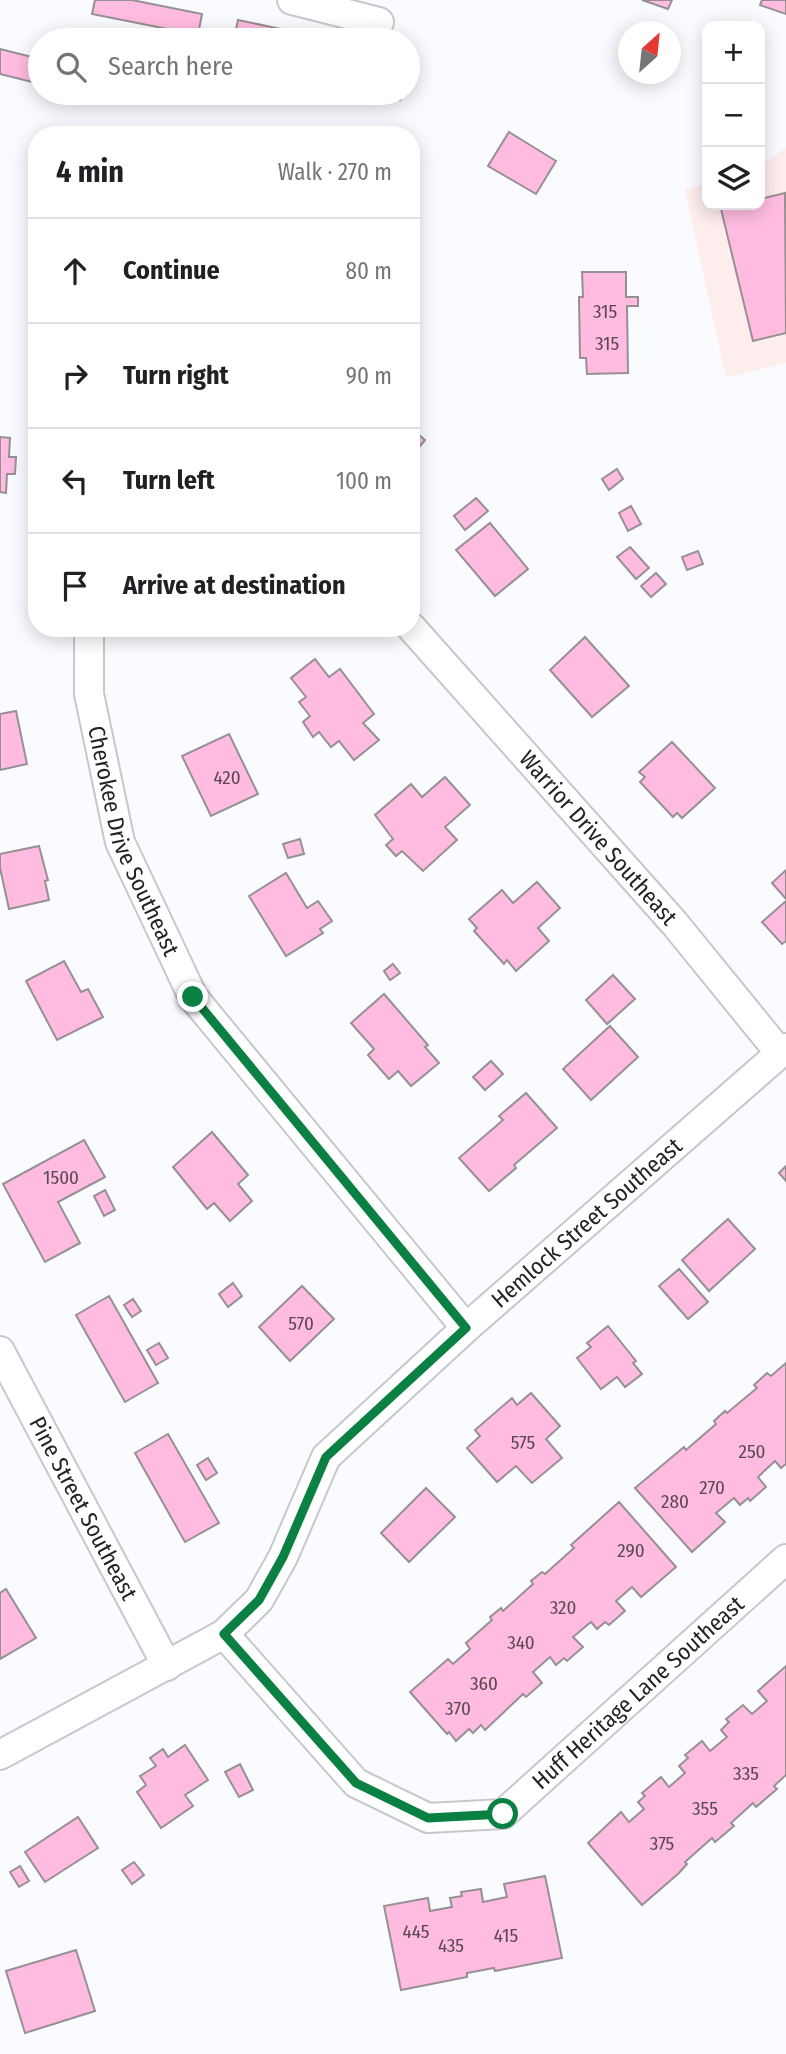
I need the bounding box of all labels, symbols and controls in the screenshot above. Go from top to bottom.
north arrow [618,21,681,84]
map controls [702,21,765,210]
button: + [702,21,765,84]
search box [28,28,420,105]
icon: search [52,48,90,86]
text: Search here [108,51,233,82]
button: − [702,84,765,147]
button: layers [702,147,765,210]
text: 4 min [56,154,124,190]
text: Walk · 270 m [278,158,392,186]
icon: ahead [56,252,94,290]
text: Continue [123,255,220,286]
text: 80 m [345,257,392,285]
house number: 315 [593,300,617,323]
house number: 315 [595,332,619,355]
icon: right [56,357,94,395]
text: Turn right [123,360,229,391]
text: 90 m [346,362,392,390]
icon: left [56,462,94,500]
text: Turn left [123,465,215,496]
text: 100 m [336,467,392,495]
icon: arrive [56,567,94,605]
text: Arrive at destination [123,570,346,601]
street label: Cherokee Drive Southeast [82,723,186,960]
street label: Warrior Drive Southeast [513,745,684,931]
house number: 420 [213,766,241,789]
route end [177,981,208,1012]
street label: Hemlock Street Southeast [486,1131,688,1313]
house number: 1500 [43,1166,79,1189]
house number: 570 [288,1312,314,1335]
street label: Pine Street Southeast [23,1412,144,1605]
house number: 575 [511,1431,535,1454]
house number: 250 [739,1440,766,1463]
house number: 270 [699,1476,725,1499]
house number: 280 [661,1490,689,1513]
house number: 290 [617,1539,645,1562]
street label: Huff Heritage Lane Southeast [526,1589,750,1795]
house number: 320 [550,1596,576,1619]
house number: 340 [507,1631,535,1654]
house number: 360 [470,1672,498,1695]
house number: 370 [445,1697,471,1720]
house number: 335 [733,1762,759,1785]
house number: 355 [692,1797,718,1820]
route start [487,1798,518,1829]
house number: 375 [650,1832,674,1855]
house number: 445 [403,1920,429,1943]
house number: 415 [494,1924,518,1947]
house number: 435 [438,1934,464,1957]

